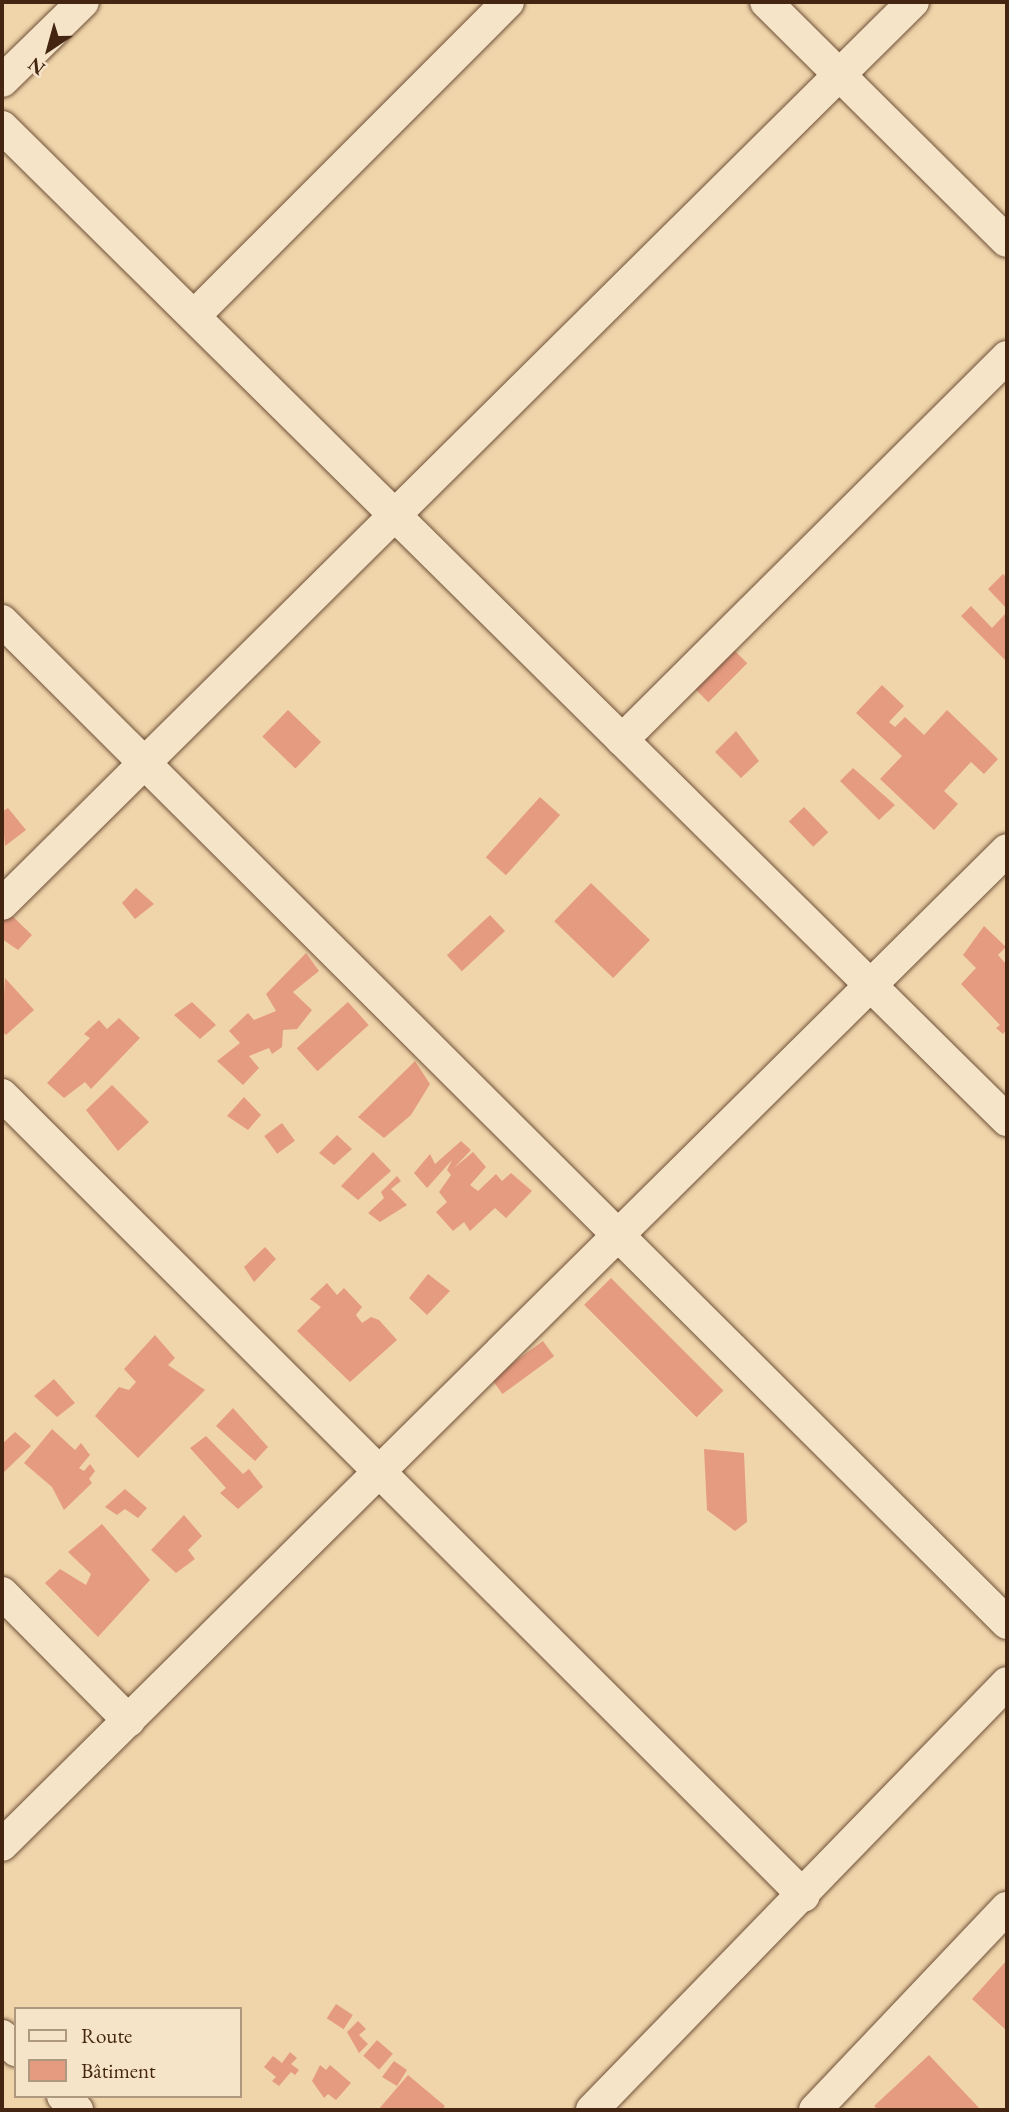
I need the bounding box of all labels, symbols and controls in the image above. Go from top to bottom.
north arrow [14,14,84,84]
text: N [23,52,50,81]
legend [14,2007,242,2098]
text: Route [81,2022,132,2049]
text: Bâtiment [81,2057,156,2084]

